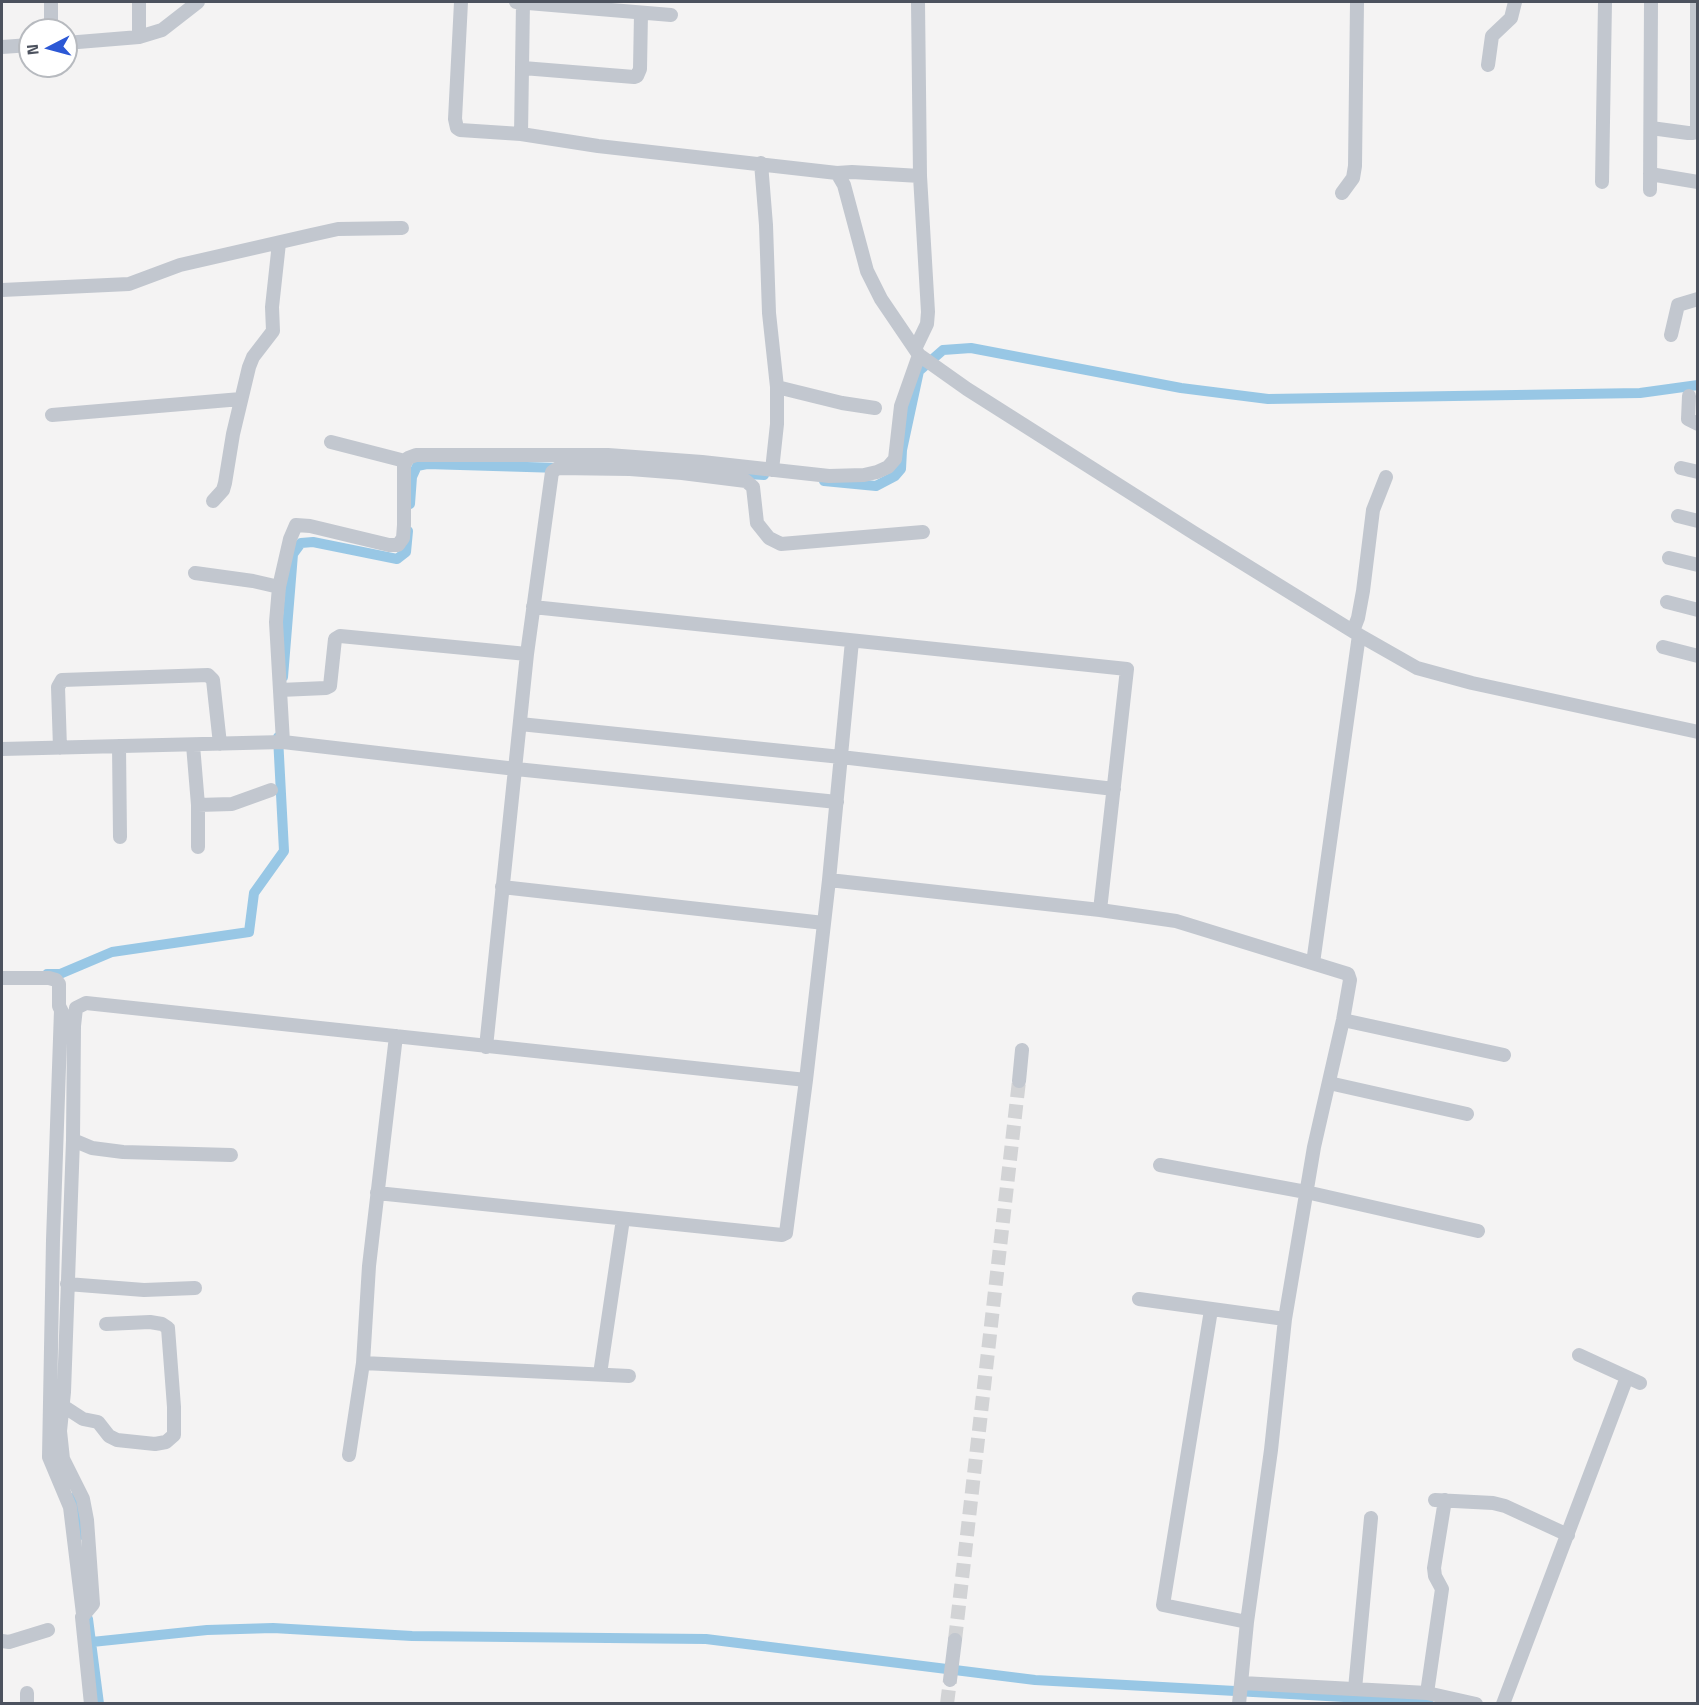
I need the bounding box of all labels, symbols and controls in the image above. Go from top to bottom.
north arrow [18,18,78,78]
text: N [20,43,45,56]

